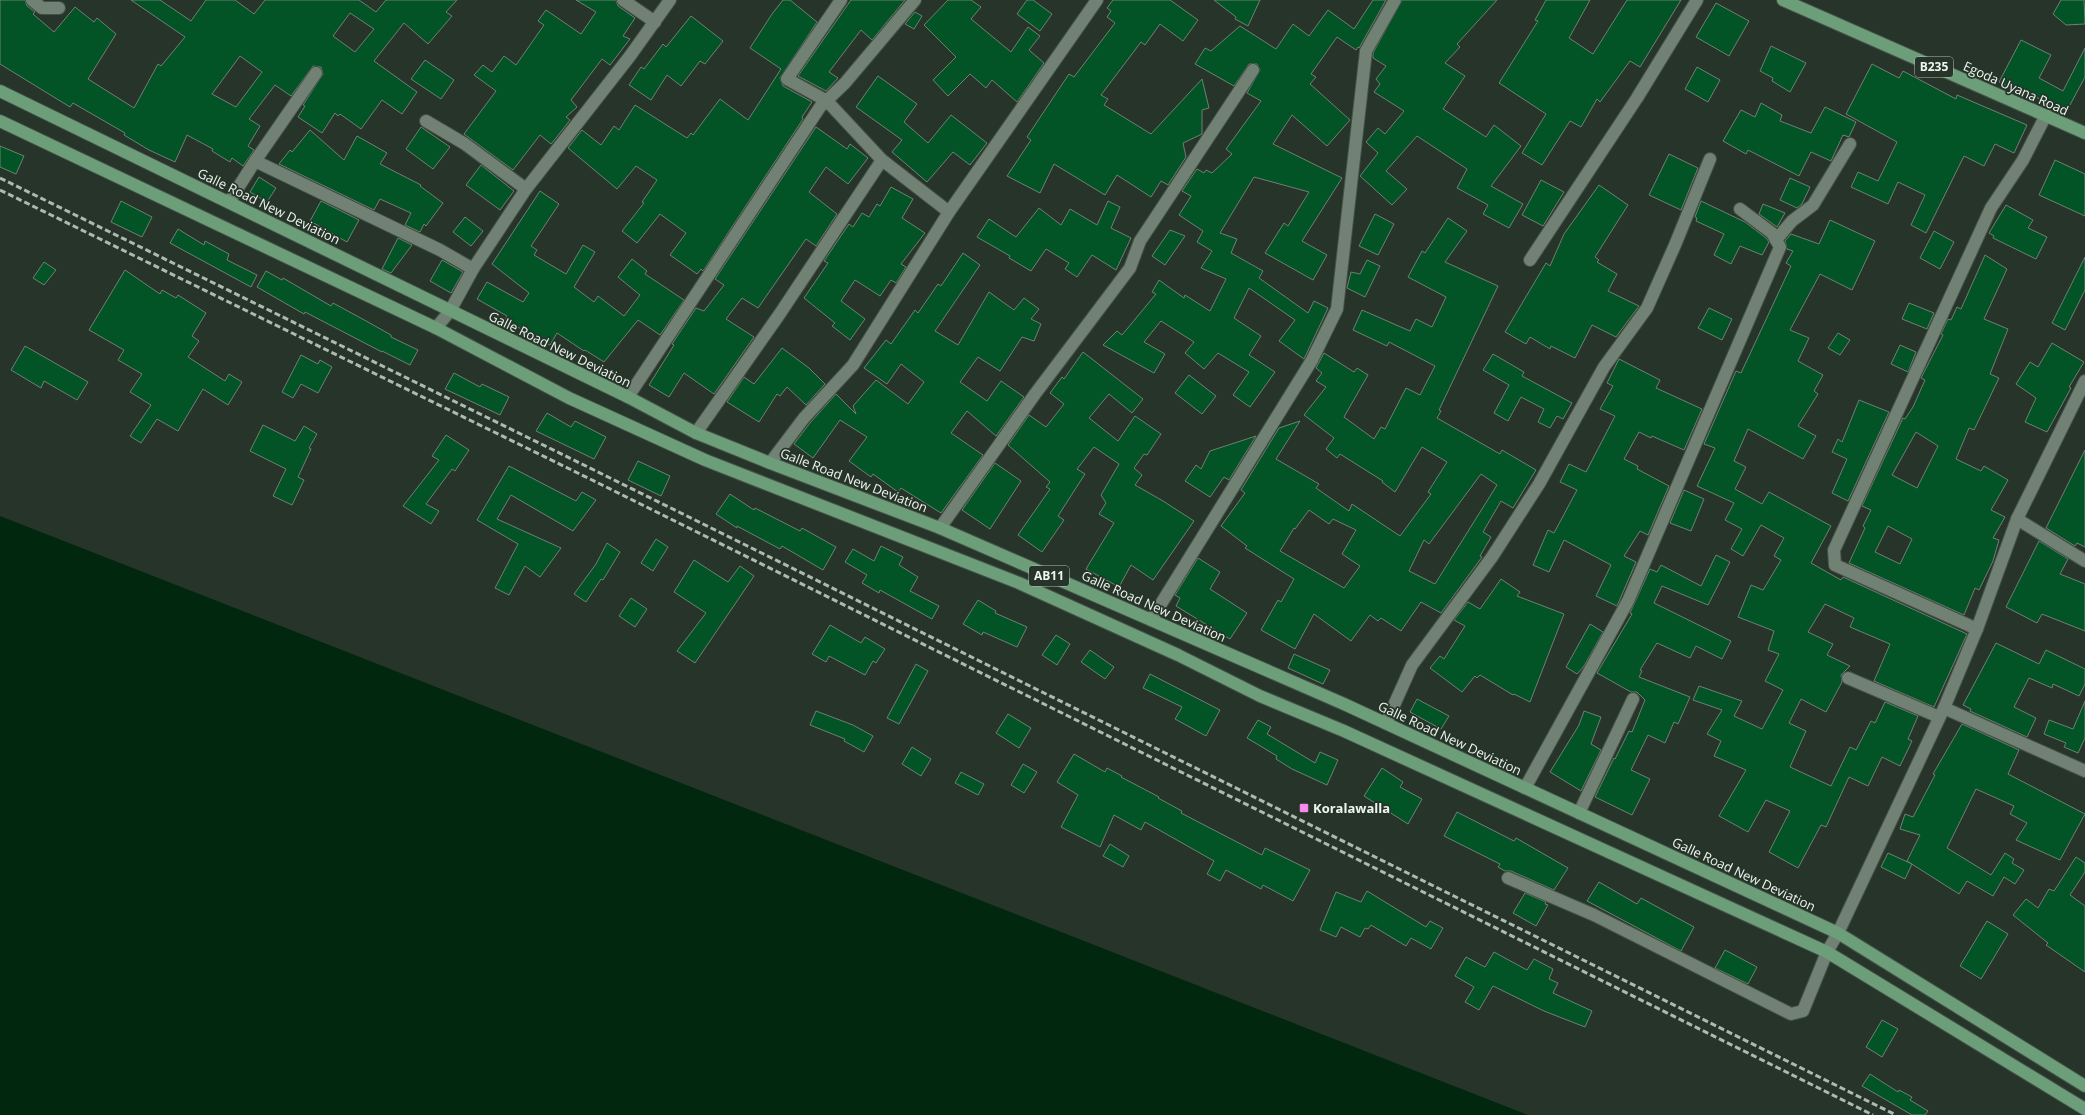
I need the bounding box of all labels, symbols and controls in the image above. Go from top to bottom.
road number: B235 [1915,57,1953,77]
street label: Egoda Uyana Road [1961,57,2071,119]
street label: Galle Road New Deviation [195,164,343,248]
street label: Galle Road New Deviation [486,307,634,391]
street label: Galle Road New Deviation [778,444,930,516]
road number: AB11 [1029,566,1069,586]
street label: Galle Road New Deviation [1079,566,1229,646]
street label: Galle Road New Deviation [1375,697,1525,779]
place label: Koralawalla [1313,799,1390,817]
marker: Koralawalla [1298,802,1310,814]
street label: Galle Road New Deviation [1669,833,1819,915]

